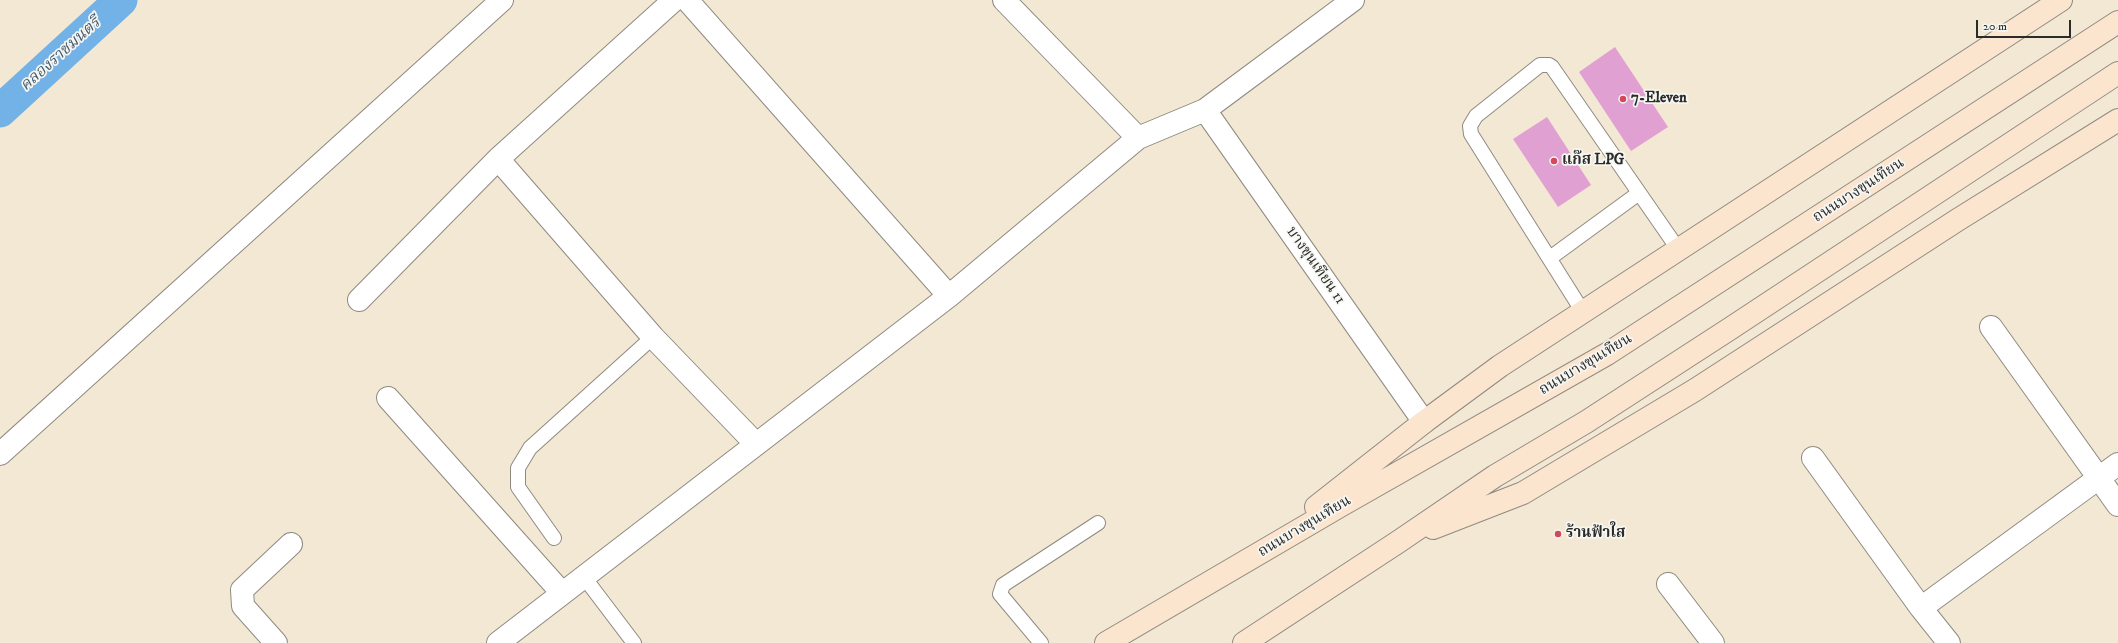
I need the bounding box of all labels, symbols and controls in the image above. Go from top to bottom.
scale bar [1978,12,2073,38]
water label: คลองราชมนตรี [17,14,105,96]
text: 20 m [1983,19,2007,34]
place label: 7-Eleven [1631,90,1687,108]
marker: 7-Eleven [1618,94,1628,104]
place label: แก๊ส LPG [1562,152,1624,170]
street label: ถนนบางขุนเทียน [1810,155,1908,227]
marker: แก๊ส LPG [1549,156,1559,166]
street label: บางขุนเทียน 11 [1282,224,1348,308]
street label: ถนนบางขุนเทียน [1536,330,1636,400]
street label: ถนนบางขุนเทียน [1255,492,1355,562]
place label: ร้านฟ้าใส [1566,525,1625,543]
marker: ร้านฟ้าใส [1553,529,1563,539]

